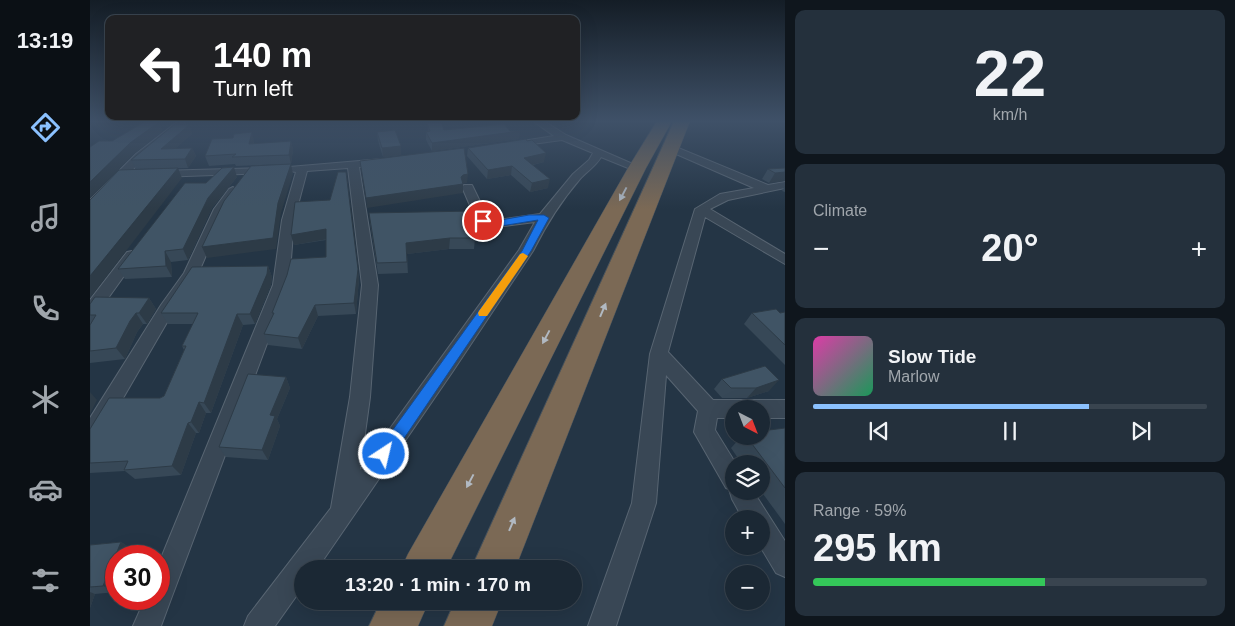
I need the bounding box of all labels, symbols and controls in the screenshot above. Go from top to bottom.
text: 13:19 [17,28,73,53]
icon: left [130,35,195,100]
text: 140 m [213,35,312,74]
text: 22 [974,37,1046,110]
text: Turn left [213,76,293,101]
text: km/h [993,106,1027,123]
icon: directions [28,110,63,145]
one-way arrow [619,187,627,201]
icon: music [28,200,63,235]
pin [462,200,504,242]
text: Climate [813,202,867,219]
icon: arrive [469,207,497,235]
text: 20° [981,227,1039,269]
text: − [813,233,829,264]
text: + [1191,233,1207,264]
icon: phone [28,291,63,326]
one-way arrow [599,303,607,317]
one-way arrow [542,331,551,344]
text: Slow Tide [888,346,976,367]
text: Marlow [888,368,940,385]
icon: climate [28,382,63,417]
north arrow [725,400,770,445]
map controls [725,400,770,610]
icon: previous [865,417,893,445]
icon: pause [996,417,1024,445]
icon: next [1127,417,1155,445]
position arrow [357,427,409,479]
button: layers [725,455,770,500]
icon: car [28,472,63,507]
one-way arrow [466,474,474,488]
text: Range · 59% [813,502,906,519]
button: + [725,510,770,555]
one-way arrow [508,517,516,531]
text: 295 km [813,527,942,569]
speed limit sign: 30 [105,545,170,610]
icon: filters [28,563,63,598]
button: − [725,565,770,610]
text: 13:20 · 1 min · 170 m [345,574,531,595]

